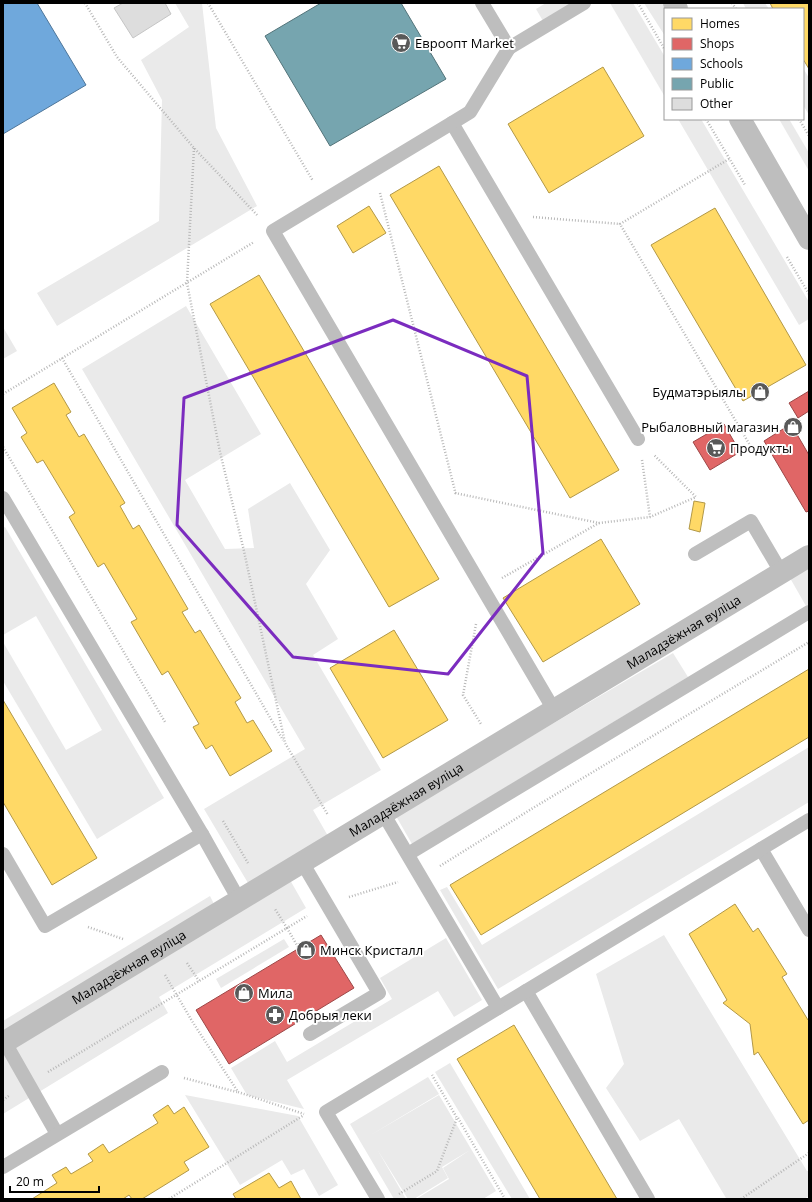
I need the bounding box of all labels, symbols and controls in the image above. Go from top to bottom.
legend [664,8,804,120]
text: Homes [700,15,740,32]
supermarket icon: Евроопт Market [390,32,412,54]
place label: Евроопт Market [415,34,514,52]
text: Shops [700,35,735,52]
text: Schools [700,55,743,72]
text: Public [700,75,734,92]
text: Other [700,95,733,112]
shop icon: Будматэрыялы [749,381,771,403]
place label: Будматэрыялы [652,383,746,401]
shop icon: Рыбаловный магазин [782,416,804,438]
place label: Рыбаловный магазин [641,418,779,436]
supermarket icon: Продукты [705,437,727,459]
place label: Продукты [730,439,792,457]
street label: Маладзёжная вуліца [623,590,744,673]
street label: Маладзёжная вуліца [346,758,467,841]
street label: Маладзёжная вуліца [68,926,189,1008]
shop icon: Минск Кристалл [295,939,317,961]
place label: Минск Кристалл [320,941,423,959]
shop icon: Мила [233,982,255,1004]
place label: Мила [258,984,293,1002]
pharmacy icon: Добрыя леки [264,1004,286,1026]
place label: Добрыя леки [289,1006,372,1024]
scale bar [10,1168,99,1194]
text: 20 m [16,1173,44,1190]

